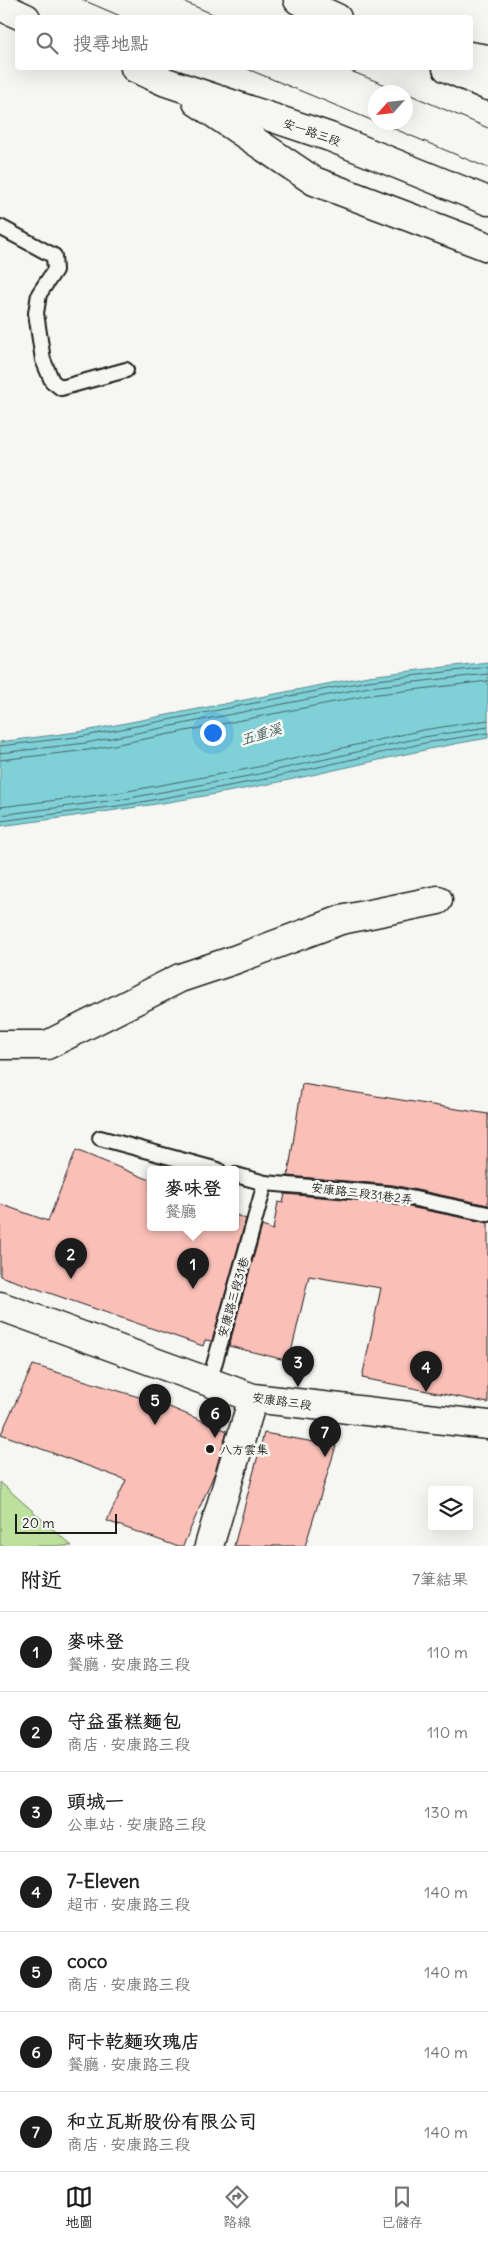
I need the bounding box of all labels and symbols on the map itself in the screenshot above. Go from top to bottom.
north arrow [368,85,413,130]
street label: 安一路三段 [281,115,343,149]
water label: 五重溪 [238,719,285,749]
your location [200,720,226,746]
street label: 安康路三段31巷2弄 [310,1179,414,1207]
pin: 2 [55,1238,87,1279]
pin: 1 [177,1248,209,1289]
street label: 安康路三段31巷 [214,1255,252,1339]
pin: 3 [282,1346,314,1387]
pin: 4 [410,1351,442,1392]
pin: 5 [139,1384,171,1425]
street label: 安康路三段 [251,1389,313,1413]
pin: 6 [199,1397,231,1438]
pin: 7 [309,1416,341,1457]
place label: 八方雲集 [220,1442,269,1457]
marker: 八方雲集 [204,1443,216,1455]
scale bar [15,1511,118,1534]

